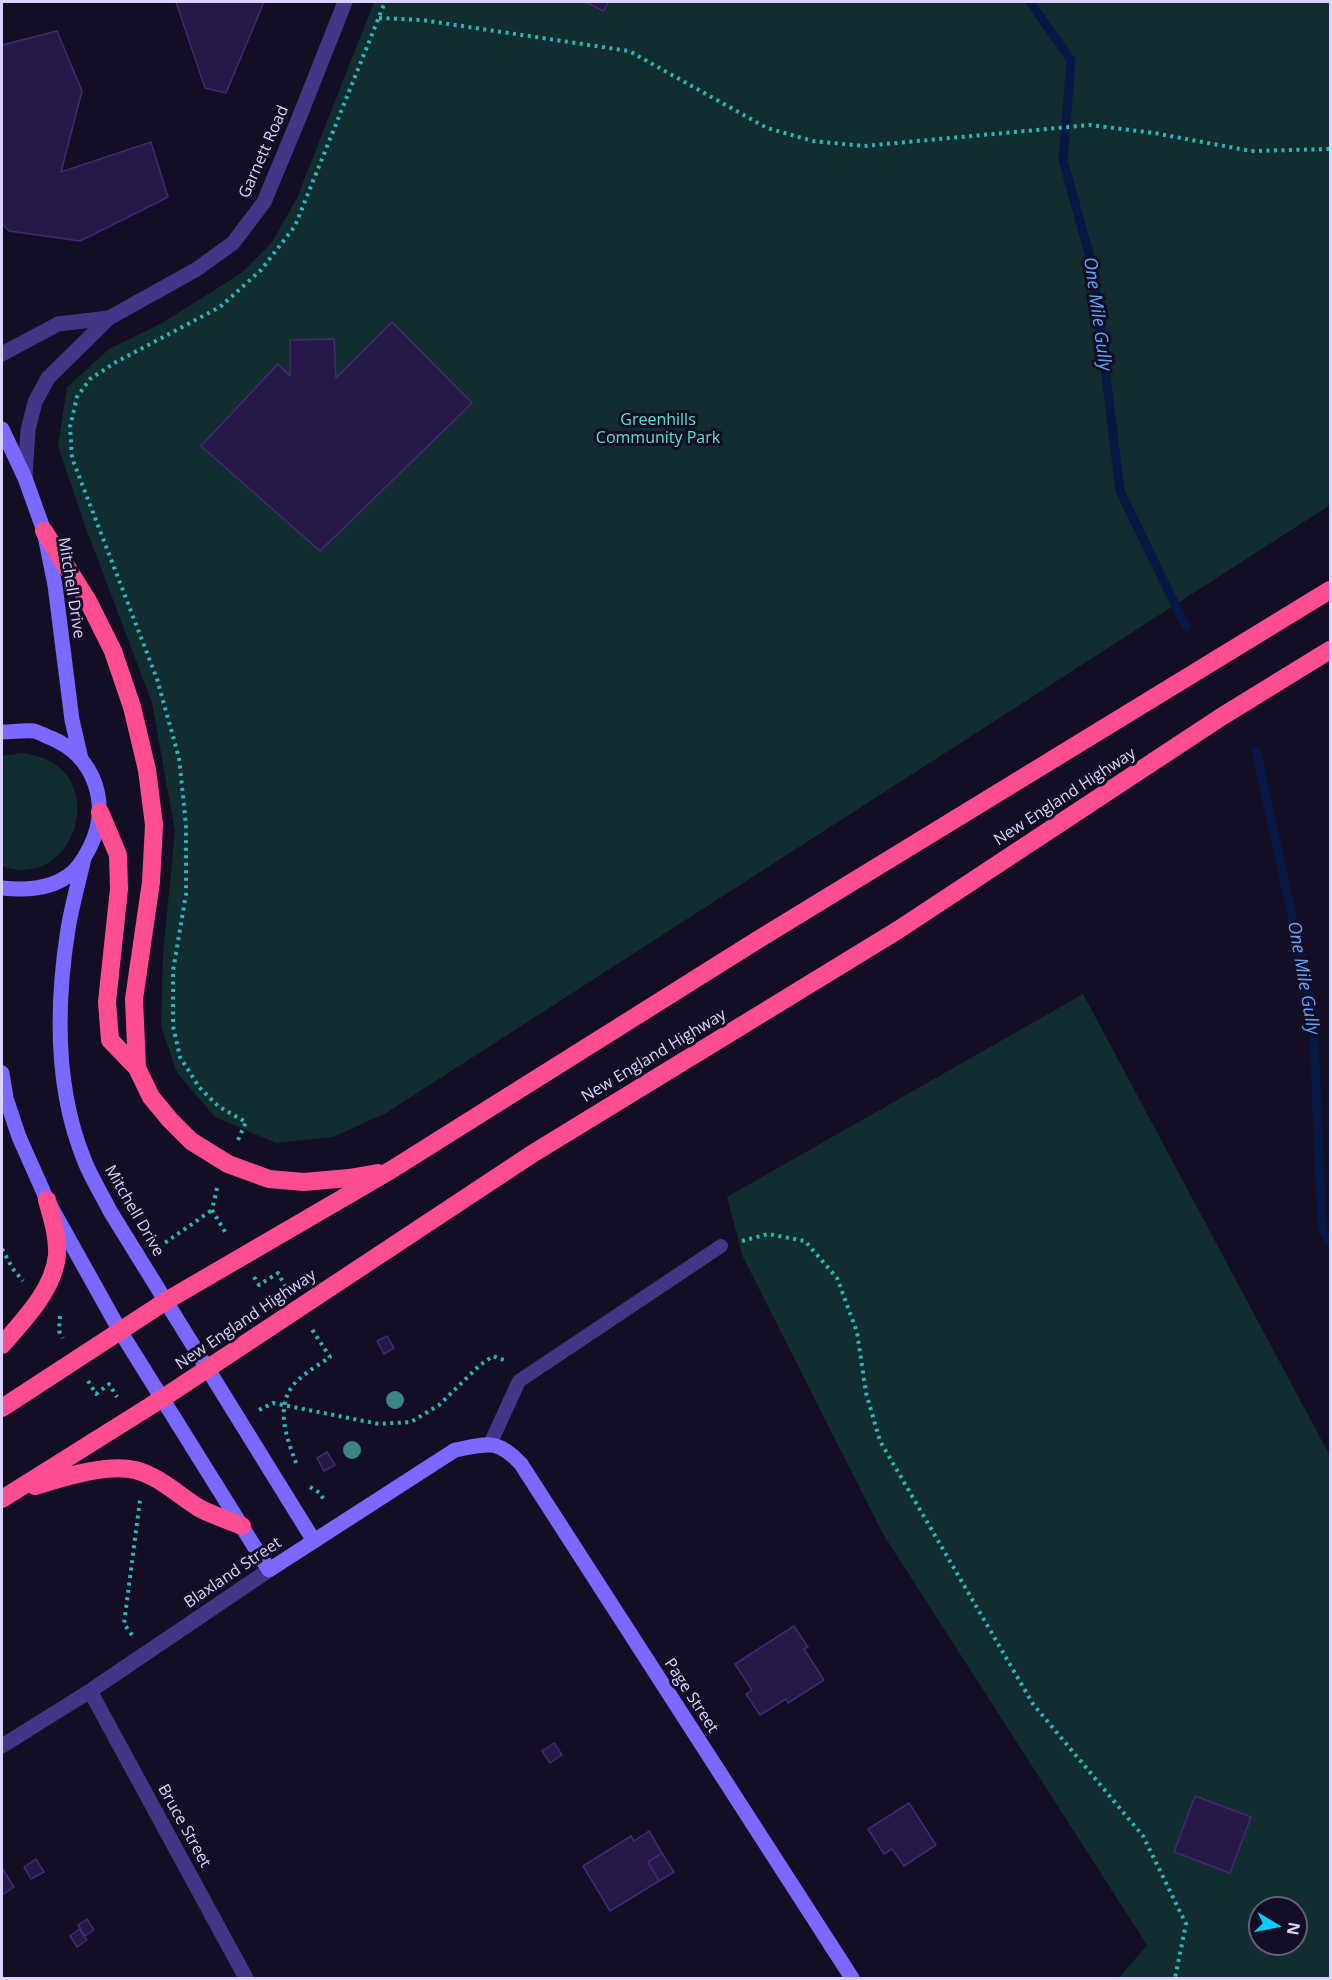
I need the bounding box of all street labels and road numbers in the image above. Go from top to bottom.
street label: Garnett Road [235,103,293,201]
street label: Mitchell Drive [54,536,88,640]
street label: New England Highway [990,744,1140,850]
street label: New England Highway [578,1005,730,1107]
street label: Mitchell Drive [100,1162,168,1260]
street label: New England Highway [172,1266,320,1374]
street label: Blaxland Street [181,1533,285,1613]
street label: Page Street [660,1655,722,1737]
street label: Bruce Street [153,1781,215,1871]

